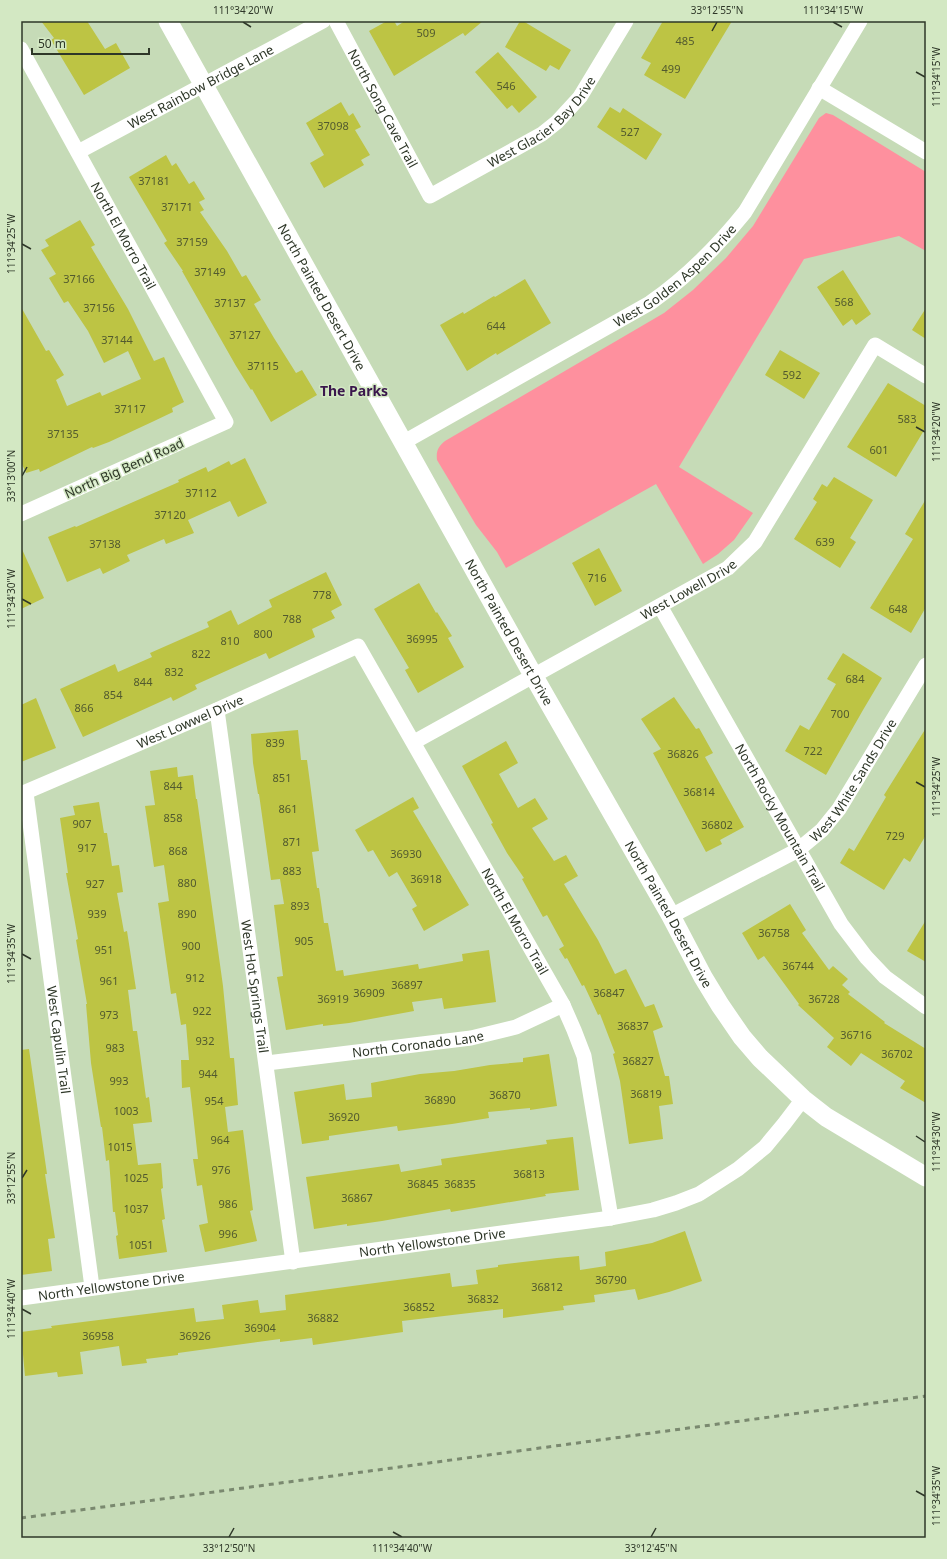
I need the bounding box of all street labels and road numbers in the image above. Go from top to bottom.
street label: West Rainbow Bridge Lane [124,40,277,133]
street label: North Song Cave Trail [344,46,422,171]
street label: West Glacier Bay Drive [484,73,600,172]
street label: North El Morro Trail [87,179,160,293]
street label: North Painted Desert Drive [274,220,370,374]
street label: West Golden Aspen Drive [610,220,740,331]
street label: North Big Bend Road [61,434,187,502]
street label: West Lowell Drive [637,555,741,624]
street label: North Painted Desert Drive [461,556,558,709]
street label: West Lowwel Drive [134,690,246,752]
street label: West White Sands Drive [806,715,900,846]
street label: North Rocky Mountain Trail [731,740,829,894]
street label: North Painted Desert Drive [621,837,716,991]
street label: North El Morro Trail [477,864,553,978]
street label: West Hot Springs Trail [237,919,273,1054]
street label: West Capulin Trail [43,985,75,1095]
street label: North Coronado Lane [351,1026,485,1062]
street label: North Yellowstone Drive [358,1223,507,1261]
street label: North Yellowstone Drive [37,1267,186,1305]

